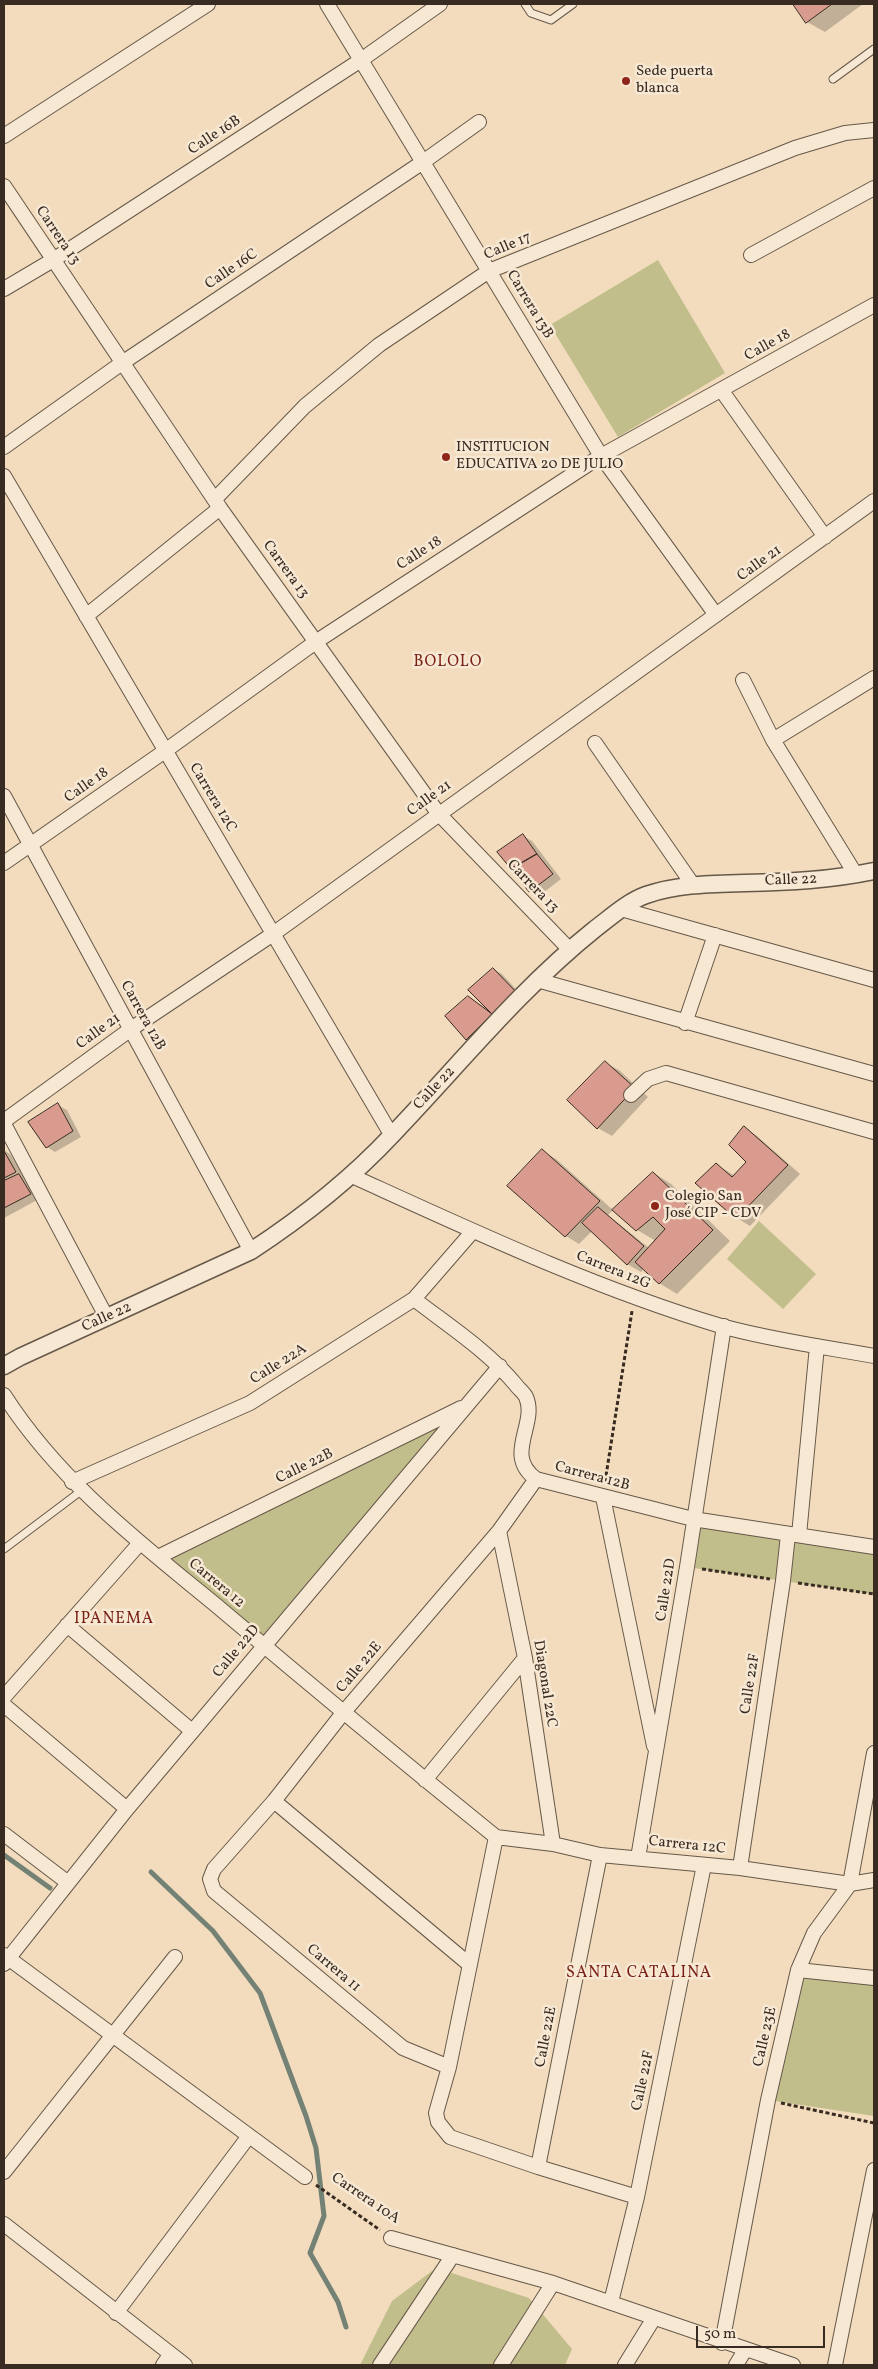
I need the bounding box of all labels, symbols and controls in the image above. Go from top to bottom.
place label: Sede puerta blanca [636,63,713,98]
marker: Sede puerta blanca [620,75,632,87]
street label: Calle 16B [185,112,245,160]
street label: Carrera 13 [31,203,83,269]
street label: Calle 17 [482,229,534,265]
street label: Calle 16C [202,246,262,294]
street label: Carrera 13B [502,268,556,342]
street label: Calle 18 [742,326,794,366]
place label: INSTITUCION EDUCATIVA 20 DE JULIO [456,439,623,474]
marker: INSTITUCION EDUCATIVA 20 DE JULIO [440,451,452,463]
street label: Calle 18 [394,533,446,575]
street label: Carrera 13 [258,538,312,602]
street label: Calle 21 [734,542,786,586]
district label: BOLOLO [413,653,483,673]
street label: Carrera 12C [184,760,240,836]
street label: Calle 18 [61,764,113,808]
street label: Calle 21 [404,777,456,821]
street label: Carrera 13 [502,857,562,917]
street label: Calle 22 [764,871,818,891]
street label: Carrera 12B [115,978,169,1054]
street label: Calle 21 [73,1010,125,1054]
street label: Calle 22 [411,1064,459,1114]
place label: Colegio San José CIP - CDV [665,1188,761,1223]
marker: Colegio San José CIP - CDV [649,1200,661,1212]
street label: Carrera 12G [573,1248,653,1294]
street label: Calle 22 [79,1299,135,1337]
street label: Calle 22A [248,1341,310,1389]
street label: Calle 22B [273,1445,337,1489]
street label: Carrera 12B [553,1458,631,1496]
street label: Carrera 12 [184,1555,248,1613]
street label: Calle 22D [653,1557,681,1623]
district label: IPANEMA [73,1610,155,1630]
street label: Calle 22D [210,1622,264,1682]
street label: Calle 22E [333,1639,387,1697]
street label: Diagonal 22C [528,1639,560,1729]
street label: Calle 22F [737,1653,765,1715]
street label: Carrera 12C [648,1833,726,1859]
street label: Carrera 11 [302,1941,364,1997]
district label: SANTA CATALINA [564,1964,714,1984]
street label: Calle 22E [532,2005,562,2069]
street label: Calle 23E [750,2005,782,2069]
street label: Calle 22F [629,2049,659,2113]
street label: Carrera 10A [327,2169,403,2229]
scale bar [698,2316,827,2348]
text: 50 m [704,2324,736,2345]

